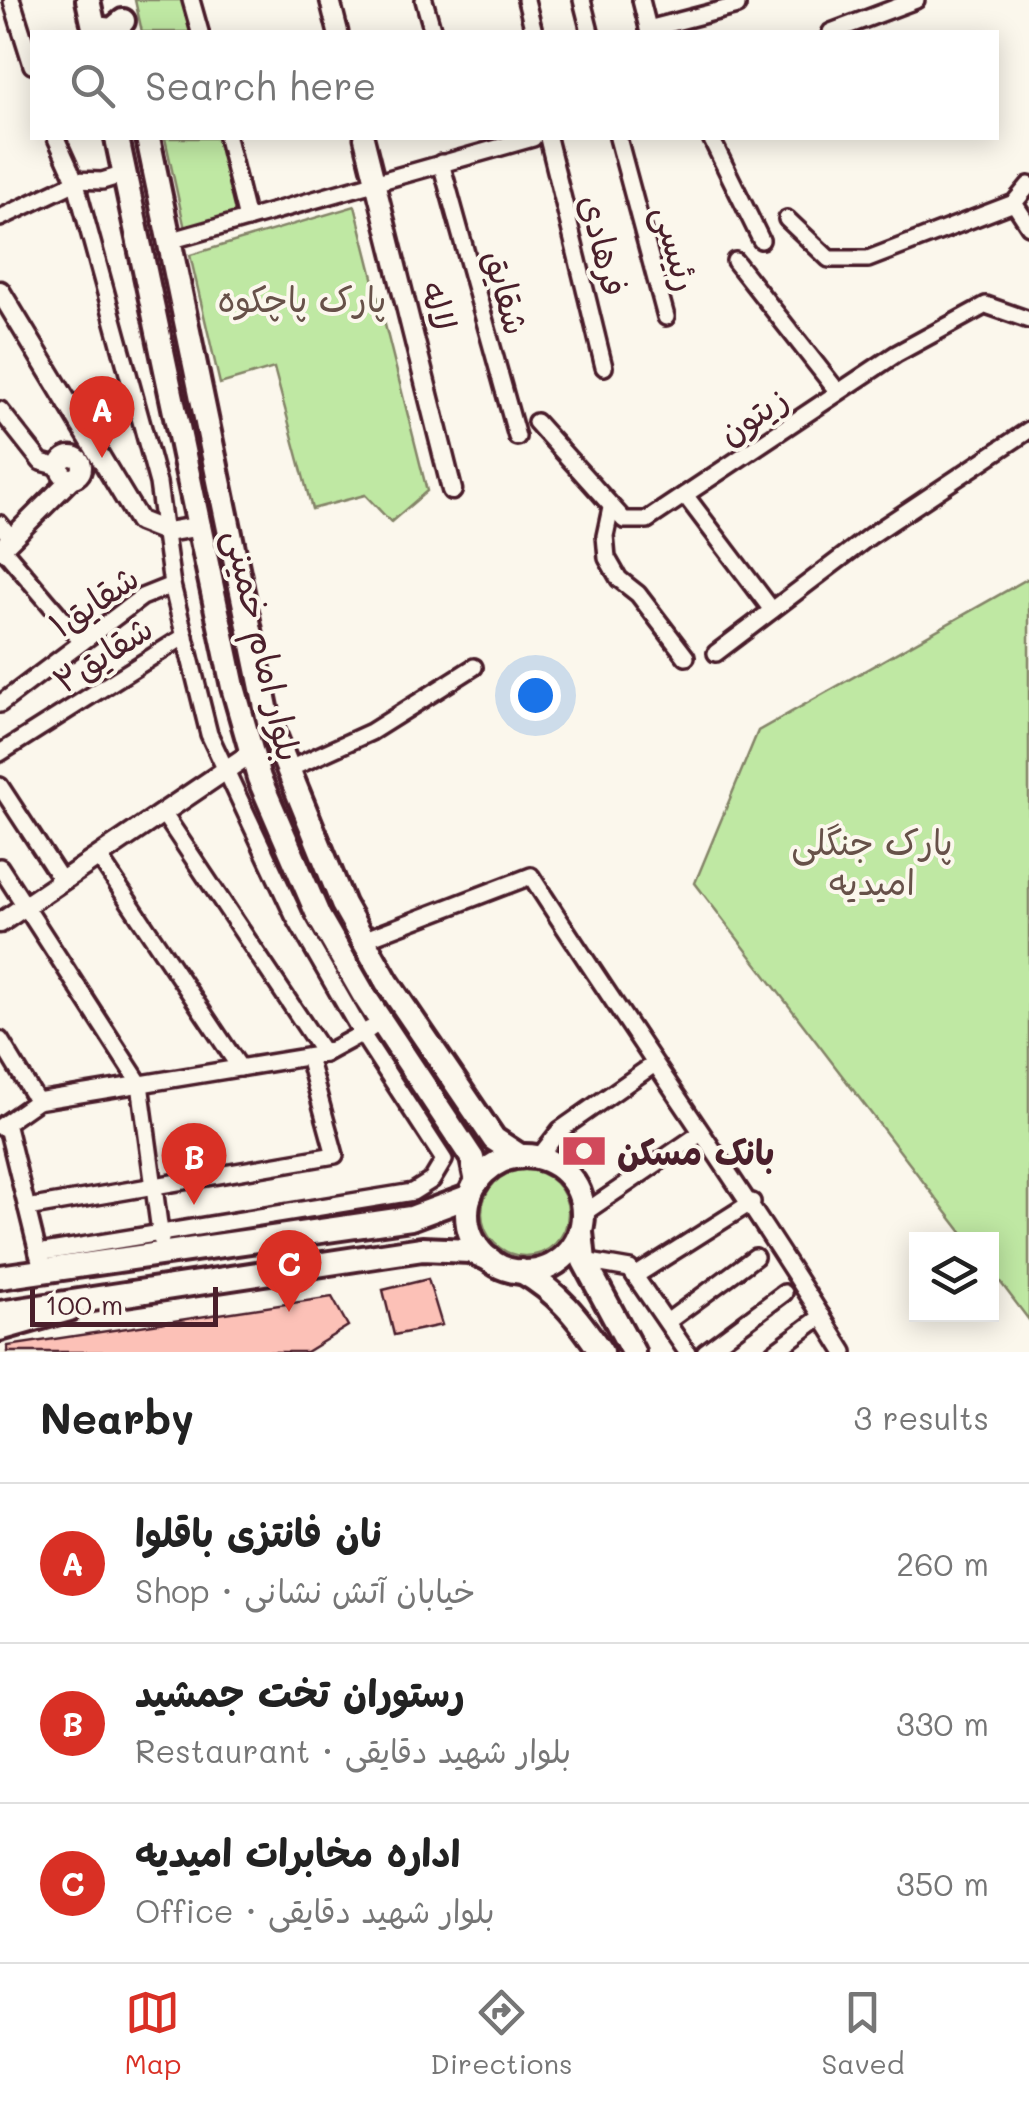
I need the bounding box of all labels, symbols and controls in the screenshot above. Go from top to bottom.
search box [30,30,999,140]
icon: search [65,58,120,113]
text: Search here [145,60,376,110]
street label: فرهادی [570,190,640,300]
street label: رئیسی [643,200,712,297]
street label: شقایق [475,244,541,340]
park label: پارک پاچکوه [218,275,386,322]
street label: لاله [412,277,468,335]
street label: زیتون [708,374,796,454]
pin: A [70,376,134,458]
street label: بلوار امام خمینی [210,524,314,767]
street label: شقایق۱ [39,553,147,647]
street label: شقایق۲ [43,604,161,702]
your location [510,670,561,721]
park label: پارک جنگلی امیدیه [791,818,953,904]
pin: B [162,1122,226,1205]
bank icon: بانک مسکن [560,1127,608,1175]
place label: بانک مسکن [617,1128,775,1174]
pin: C [256,1230,322,1312]
map controls [909,1232,999,1322]
button: layers [909,1232,999,1322]
scale bar [30,1282,218,1326]
text: 100 m [45,1286,123,1322]
text: Nearby [40,1390,194,1445]
text: 3 results [853,1396,989,1438]
text: نان فانتزی باقلوا [135,1507,382,1557]
text: A [61,1542,84,1584]
text: 260 m [896,1542,989,1584]
text: Shop · خیابان آتش نشانی [135,1569,475,1611]
text: رستوران تخت جمشید [135,1667,465,1717]
text: B [62,1702,83,1744]
text: 330 m [896,1702,989,1744]
text: Restaurant · بلوار شهید دقایقی [135,1729,571,1771]
text: اداره مخابرات امیدیه [135,1827,460,1877]
text: C [61,1862,84,1904]
text: 350 m [896,1862,989,1904]
text: Office · بلوار شهید دقایقی [135,1889,495,1931]
tab: Map [124,1985,181,2081]
tab: Directions [430,1985,573,2081]
tab: Saved [821,1985,905,2081]

